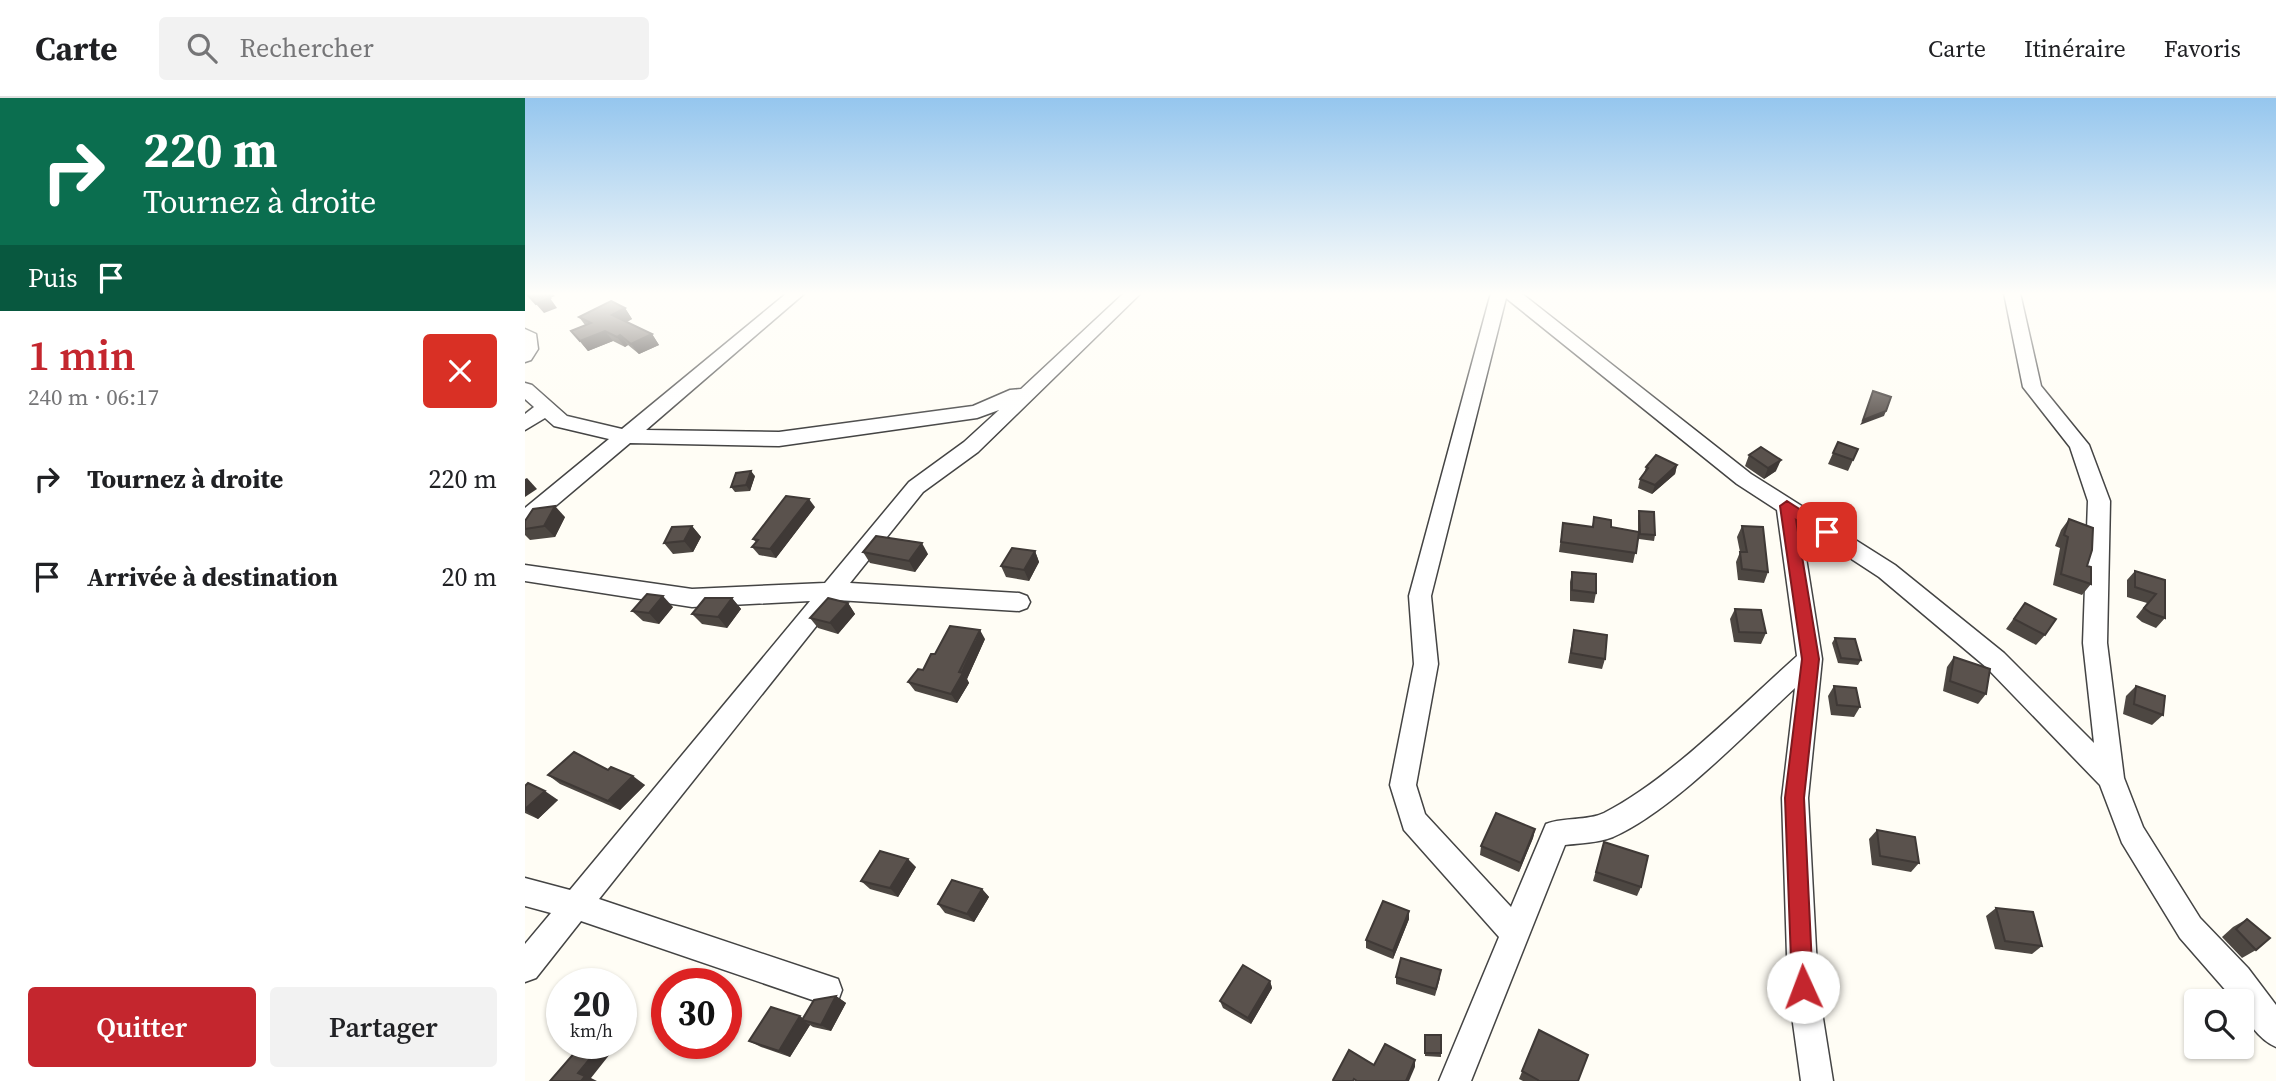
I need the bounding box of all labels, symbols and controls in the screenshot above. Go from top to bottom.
search box [159,17,649,80]
text: Carte [35,26,117,71]
icon: search [183,29,221,67]
text: Rechercher [239,30,374,66]
text: Carte [1928,32,1986,65]
text: Itinéraire [2024,32,2126,65]
text: Favoris [2164,32,2241,65]
text: 220 m [143,116,278,183]
icon: right [28,126,119,217]
text: Tournez à droite [143,180,376,224]
icon: arrive [92,259,130,297]
text: Puis [28,260,78,296]
text: 1 min [28,326,136,384]
button: close [423,334,497,408]
text: 240 m · 06:17 [28,381,159,413]
icon: right [28,460,66,498]
text: Tournez à droite [87,461,283,497]
text: 220 m [429,461,497,497]
pin [1797,502,1857,562]
icon: arrive [1808,513,1846,551]
icon: arrive [28,558,66,596]
text: Arrivée à destination [87,559,338,595]
text: 20 m [442,559,497,595]
position arrow [1766,950,1840,1024]
speed limit sign: 30 [651,968,742,1059]
text: 20 [573,980,610,1028]
button: Quitter [28,987,256,1067]
button: Partager [270,987,497,1067]
map controls [2184,989,2254,1059]
button: search [2184,989,2254,1059]
text: km/h [570,1018,613,1043]

